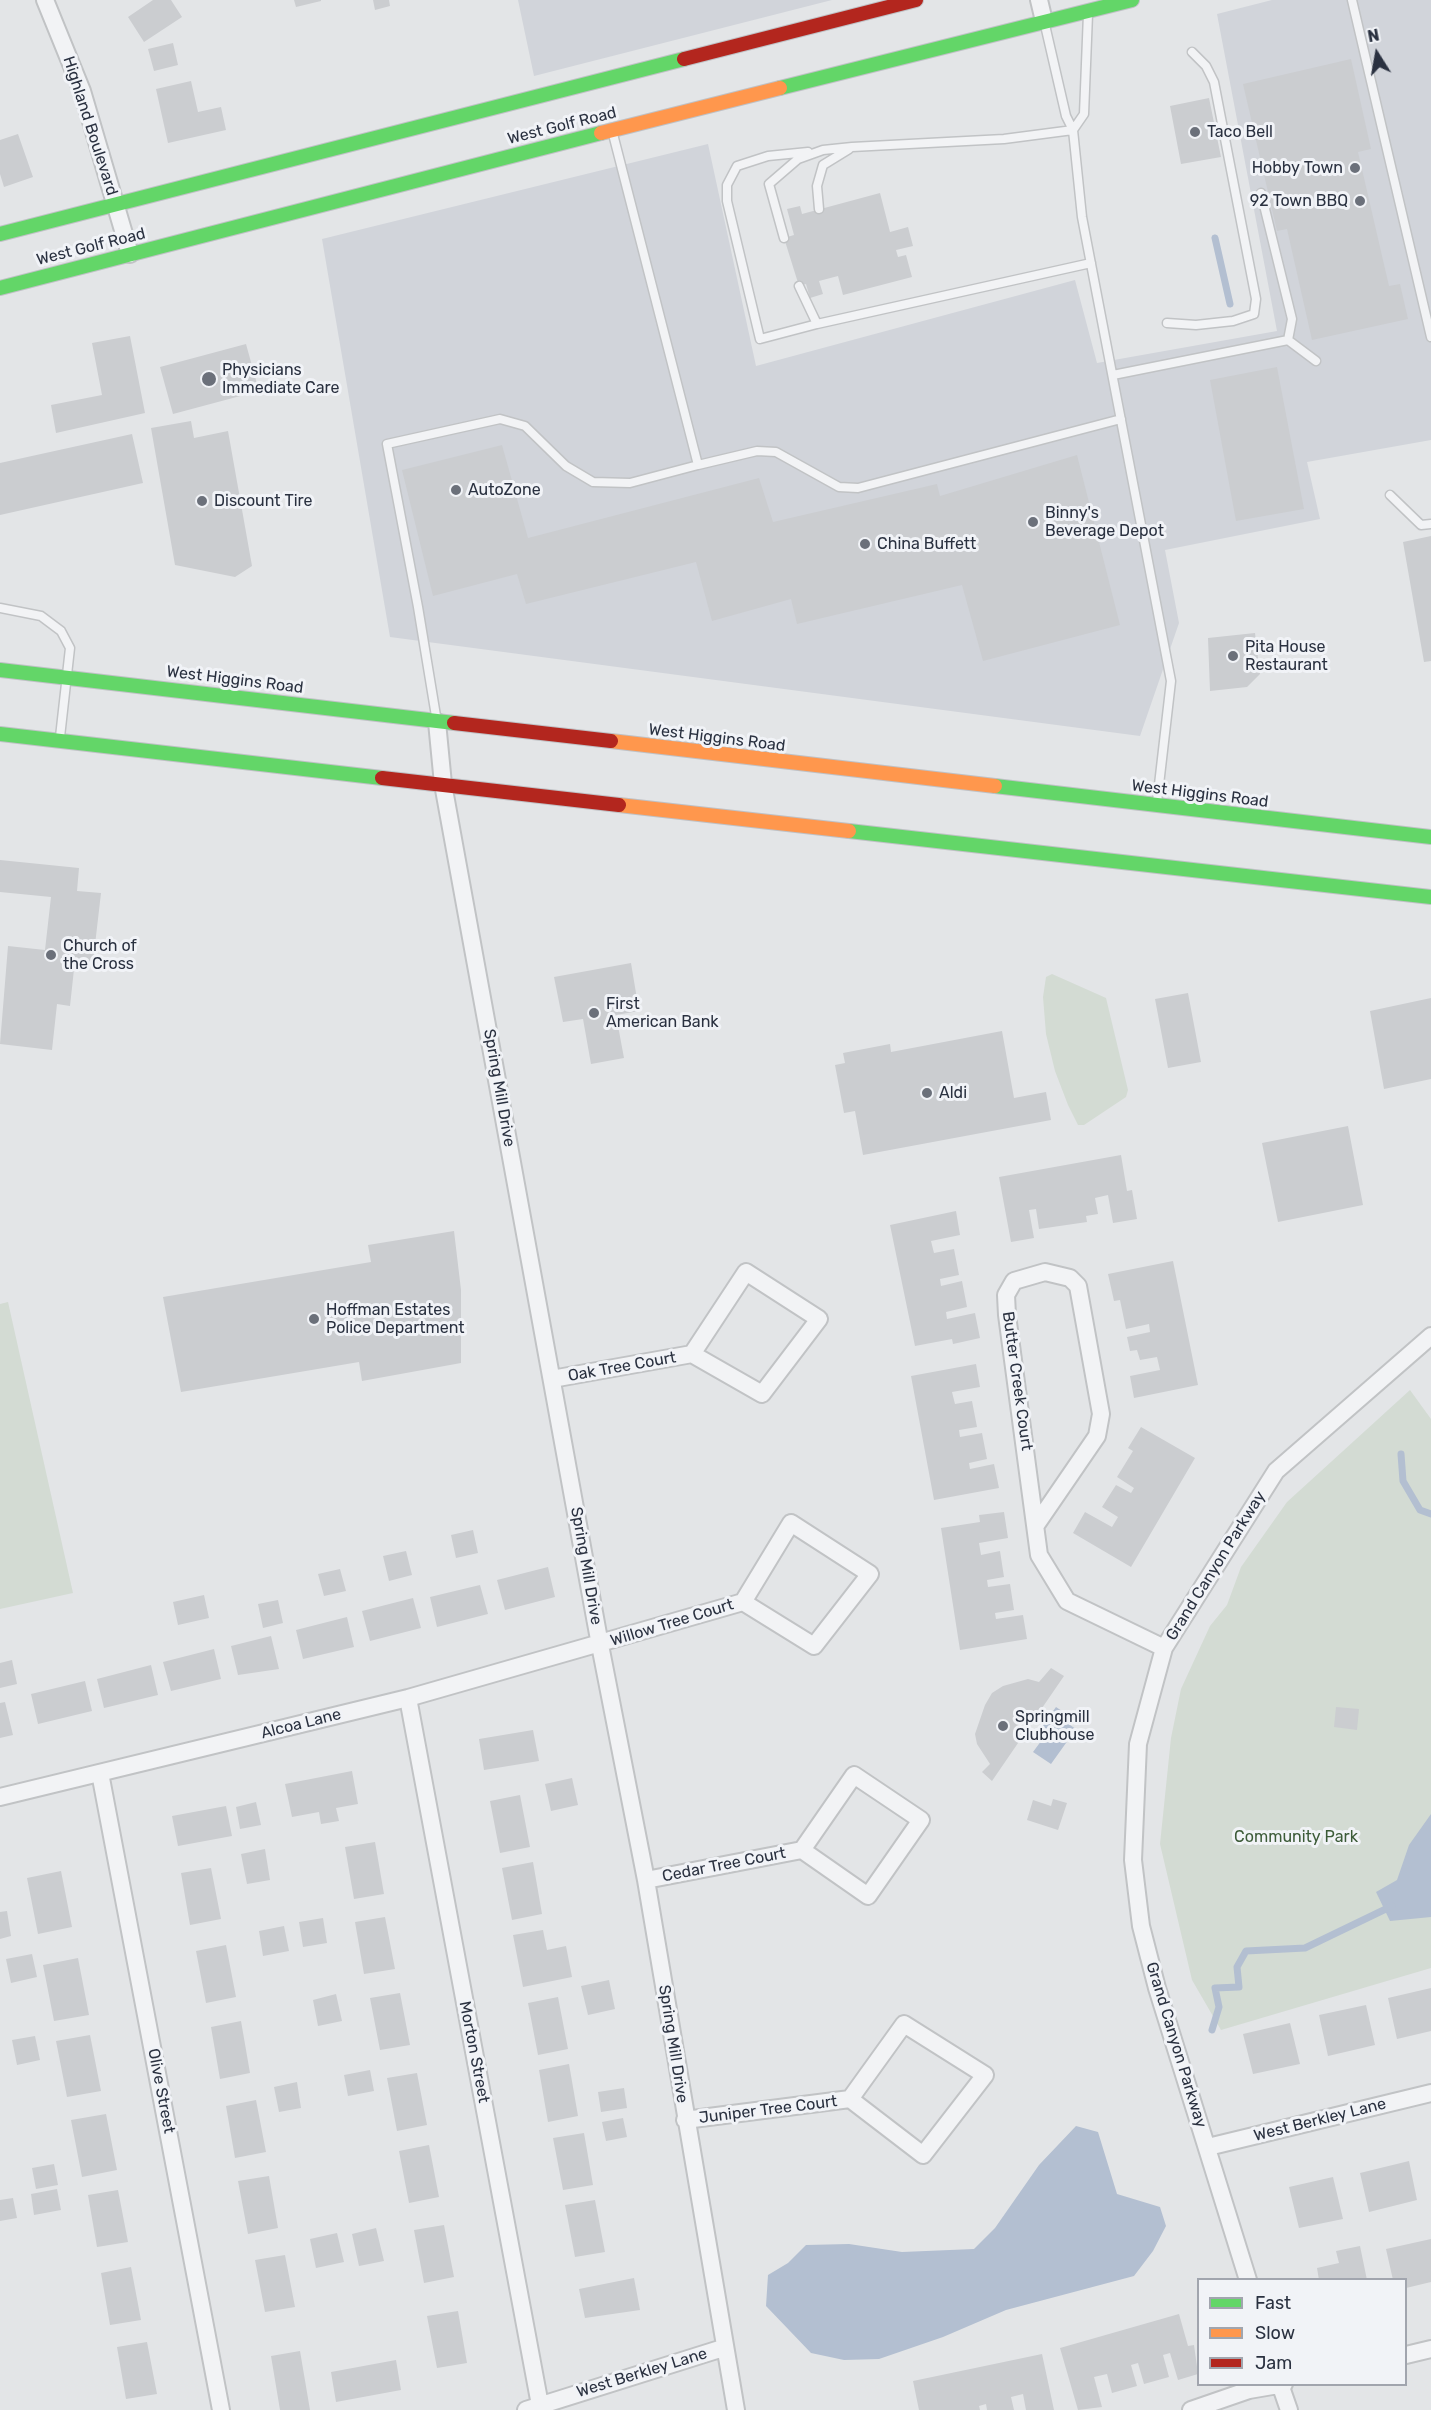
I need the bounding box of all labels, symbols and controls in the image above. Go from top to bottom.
north arrow [1347,24,1407,84]
text: N [1366,25,1381,46]
street label: Highland Boulevard [58,54,122,198]
street label: West Golf Road [505,103,619,149]
place label: Taco Bell [1207,122,1273,142]
marker: Taco Bell [1188,125,1202,139]
place label: Hobby Town [1252,158,1343,178]
marker: Hobby Town [1348,161,1362,175]
place label: 92 Town BBQ [1250,191,1348,211]
marker: 92 Town BBQ [1353,194,1367,208]
street label: West Golf Road [34,224,148,270]
place label: Physicians Immediate Care [222,360,339,398]
marker: Physicians Immediate Care [200,370,218,388]
place label: AutoZone [468,480,541,500]
marker: AutoZone [449,483,463,497]
place label: Discount Tire [214,491,312,511]
marker: Discount Tire [195,494,209,508]
place label: Binny's Beverage Depot [1045,503,1164,541]
marker: Binny's Beverage Depot [1026,515,1040,529]
place label: China Buffett [877,534,976,554]
marker: China Buffett [858,537,872,551]
place label: Pita House Restaurant [1245,637,1328,675]
marker: Pita House Restaurant [1226,649,1240,663]
street label: West Higgins Road [165,662,305,698]
street label: West Higgins Road [647,720,787,756]
street label: West Higgins Road [1130,776,1270,812]
place label: Church of the Cross [63,936,137,974]
marker: Church of the Cross [44,948,58,962]
place label: First American Bank [606,994,719,1032]
marker: First American Bank [587,1006,601,1020]
street label: Spring Mill Drive [479,1028,519,1148]
place label: Aldi [939,1083,967,1103]
marker: Aldi [920,1086,934,1100]
place label: Hoffman Estates Police Department [326,1300,465,1338]
street label: Butter Creek Court [998,1310,1036,1452]
marker: Hoffman Estates Police Department [307,1312,321,1326]
street label: Oak Tree Court [566,1348,678,1386]
street label: Grand Canyon Parkway [1162,1488,1270,1644]
street label: Spring Mill Drive [566,1506,606,1626]
street label: Willow Tree Court [608,1595,736,1651]
street label: Alcoa Lane [259,1705,343,1743]
place label: Springmill Clubhouse [1015,1707,1094,1745]
marker: Springmill Clubhouse [996,1719,1010,1733]
park label: Community Park [1234,1827,1358,1847]
street label: Cedar Tree Court [661,1844,787,1886]
street label: Grand Canyon Parkway [1142,1960,1210,2130]
street label: Spring Mill Drive [654,1984,692,2104]
street label: Morton Street [455,1999,493,2105]
street label: Olive Street [143,2047,179,2135]
street label: Juniper Tree Court [698,2092,838,2128]
street label: West Berkley Lane [1252,2094,1388,2146]
legend [1197,2278,1407,2386]
text: Fast [1255,2292,1291,2314]
text: Slow [1255,2322,1295,2344]
street label: West Berkley Lane [574,2344,710,2402]
text: Jam [1255,2352,1292,2374]

